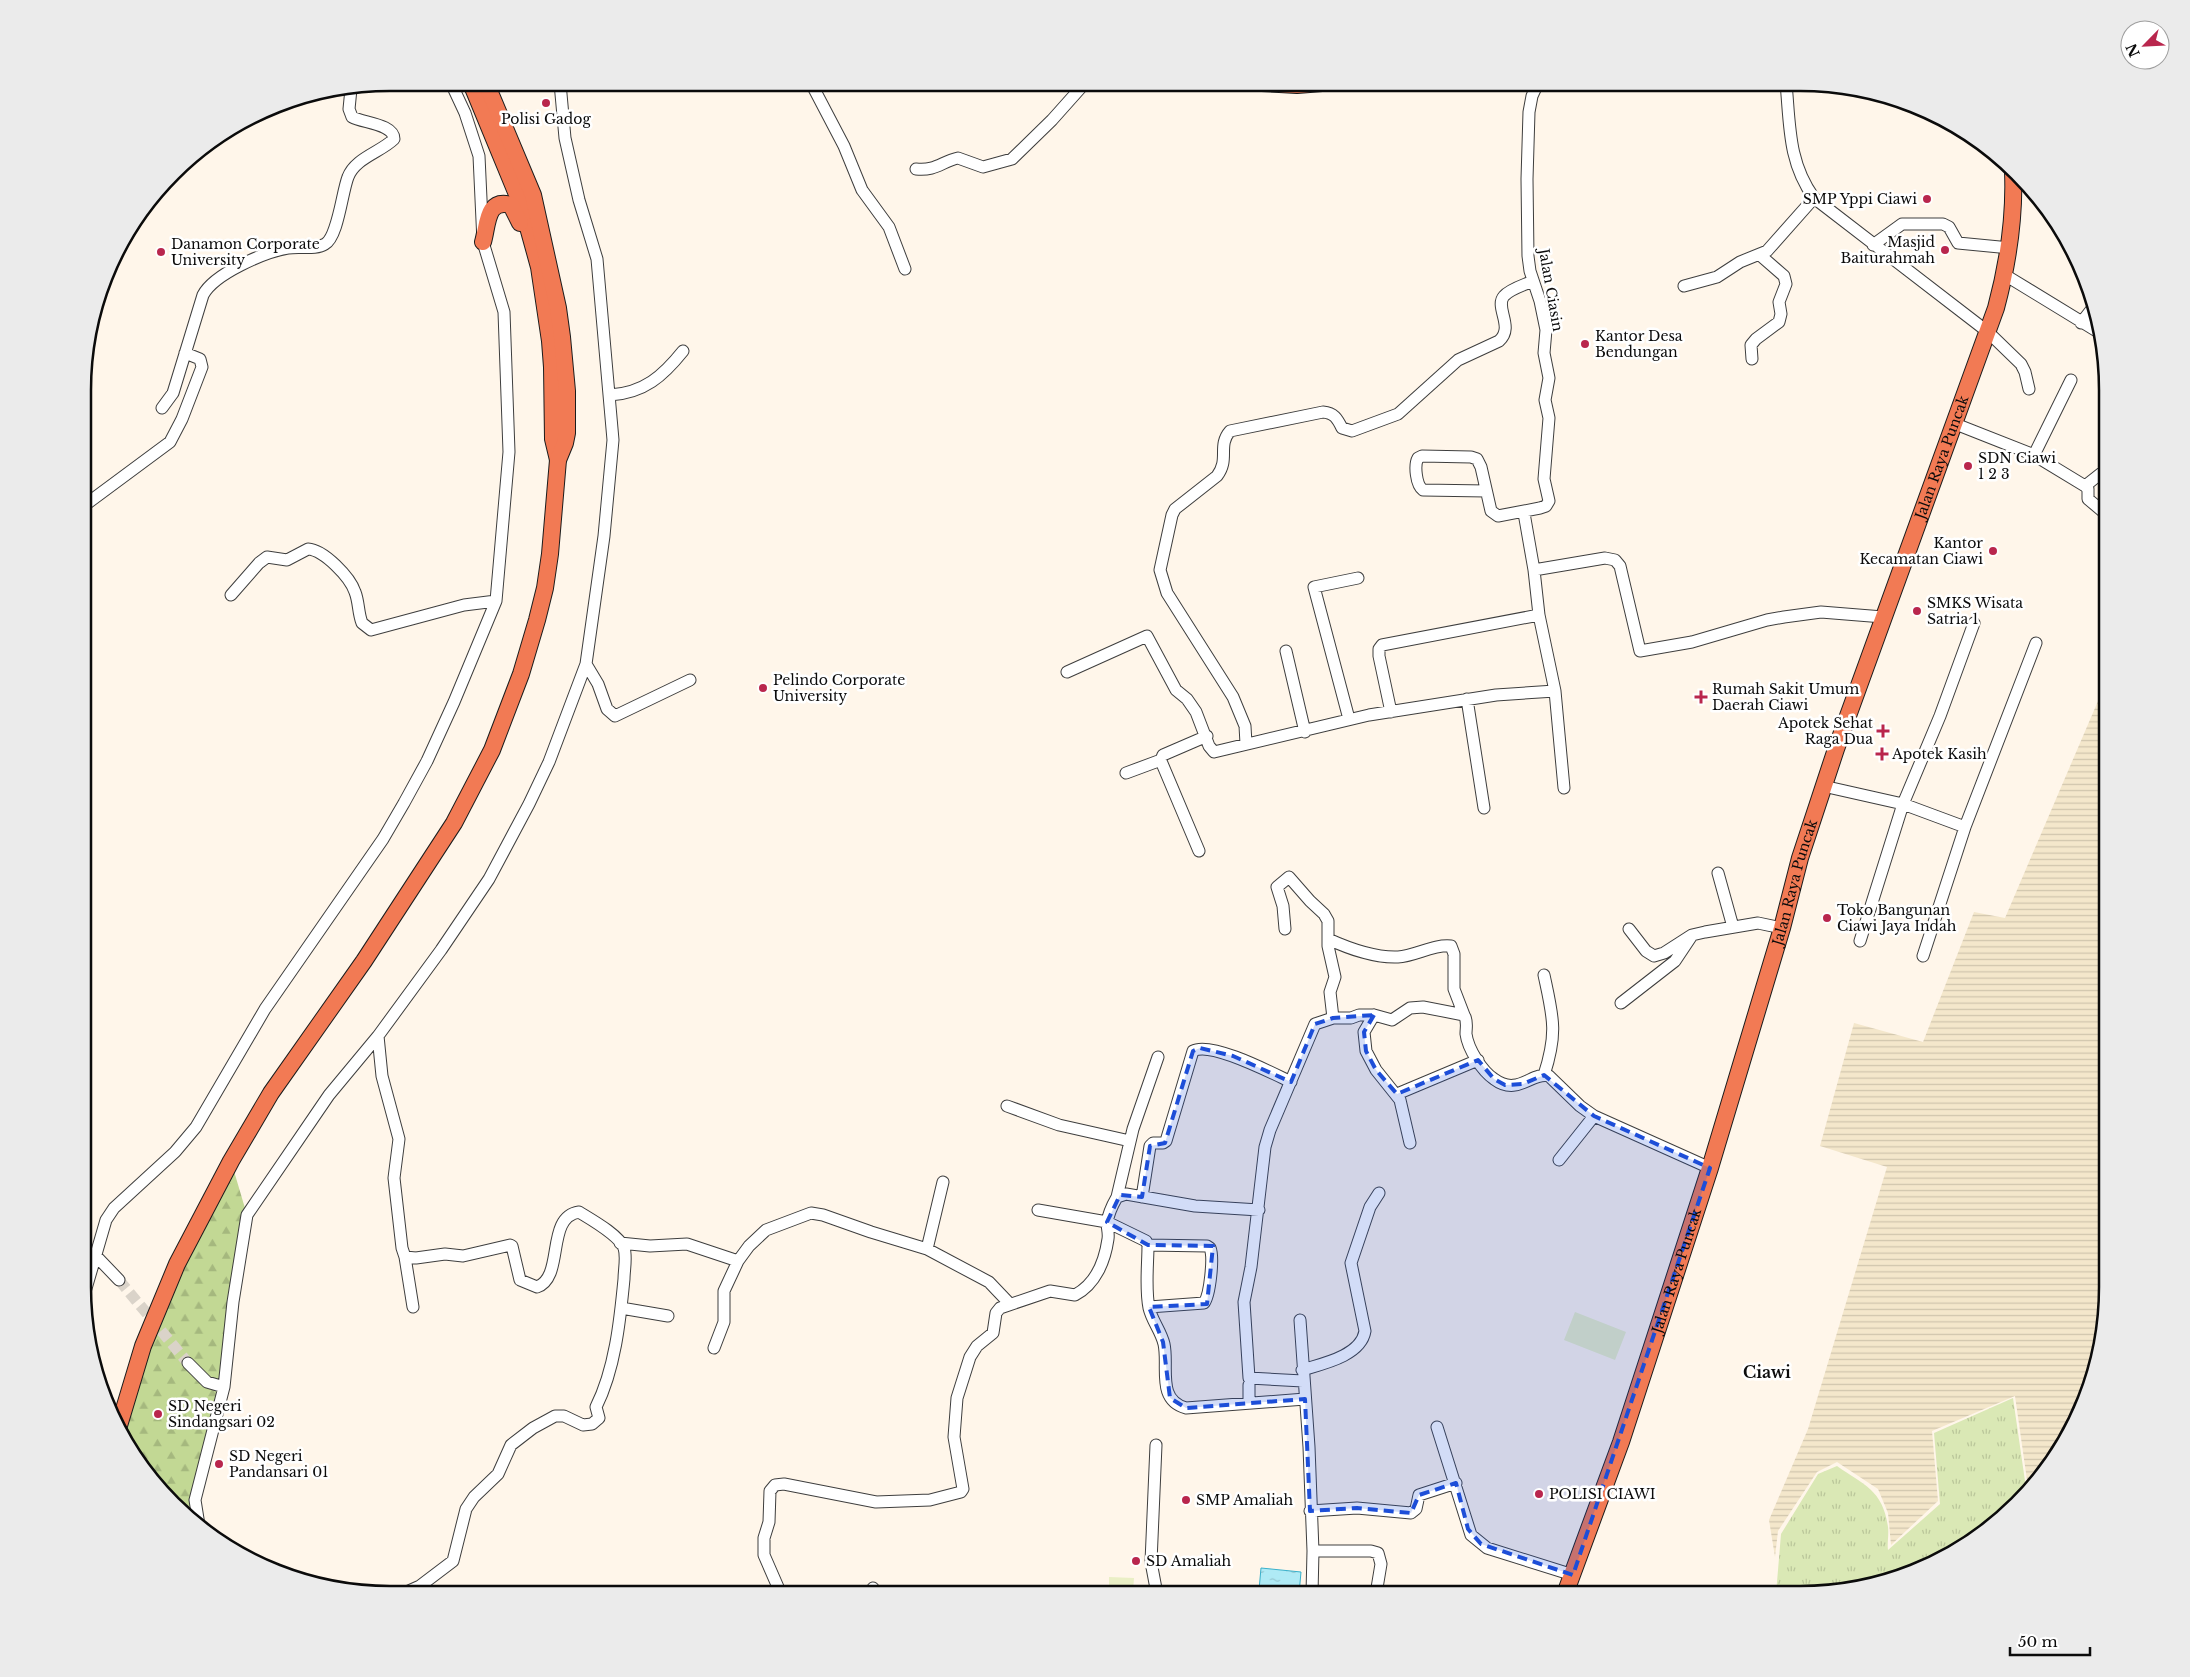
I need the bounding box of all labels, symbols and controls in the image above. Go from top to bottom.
north arrow [2120,20,2170,70]
text: N [2122,41,2144,60]
marker: Polisi Gadog [540,97,552,109]
place label: Polisi Gadog [501,110,591,128]
place label: SMP Yppi Ciawi [1803,190,1917,208]
marker: SMP Yppi Ciawi [1921,193,1933,205]
place label: Masjid Baiturahmah [1841,233,1936,267]
place label: Danamon Corporate University [171,235,320,269]
marker: Masjid Baiturahmah [1939,244,1951,256]
street label: Jalan Ciasin [1535,245,1567,333]
marker: Danamon Corporate University [155,246,167,258]
place label: Kantor Desa Bendungan [1595,327,1683,361]
marker: Kantor Desa Bendungan [1579,338,1591,350]
street label: Jalan Raya Puncak [1910,393,1973,524]
place label: SDN Ciawi 1 2 3 [1978,449,2056,483]
marker: SDN Ciawi 1 2 3 [1962,460,1974,472]
place label: Kantor Kecamatan Ciawi [1859,534,1983,568]
marker: Kantor Kecamatan Ciawi [1987,545,1999,557]
place label: SMKS Wisata Satria 1 [1927,594,2023,628]
marker: SMKS Wisata Satria 1 [1911,605,1923,617]
place label: Pelindo Corporate University [773,671,905,705]
place label: Rumah Sakit Umum Daerah Ciawi [1712,680,1859,714]
marker: Pelindo Corporate University [757,682,769,694]
marker: Rumah Sakit Umum Daerah Ciawi [1694,690,1708,704]
place label: Apotek Sehat Raga Dua [1777,714,1874,748]
marker: Apotek Sehat Raga Dua [1877,725,1889,737]
place label: Apotek Kasih [1891,745,1987,763]
marker: Apotek Kasih [1876,748,1888,760]
street label: Jalan Raya Puncak [1768,817,1821,950]
place label: Toko Bangunan Ciawi Jaya Indah [1837,901,1957,935]
marker: Toko Bangunan Ciawi Jaya Indah [1821,912,1833,924]
street label: Jalan Raya Puncak [1647,1206,1705,1337]
district label: Ciawi [1743,1362,1791,1382]
place label: SD Negeri Sindangsari 02 [168,1397,275,1431]
marker: SD Negeri Sindangsari 02 [152,1408,164,1420]
place label: SD Negeri Pandansari 01 [229,1447,329,1481]
marker: SD Negeri Pandansari 01 [213,1458,225,1470]
place label: POLISI CIAWI [1549,1485,1656,1503]
marker: POLISI CIAWI [1533,1488,1545,1500]
place label: SMP Amaliah [1196,1491,1294,1509]
marker: SMP Amaliah [1180,1494,1192,1506]
place label: SD Amaliah [1146,1552,1232,1570]
marker: SD Amaliah [1130,1555,1142,1567]
scale bar [2010,1624,2090,1656]
text: 50 m [2018,1632,2058,1651]

